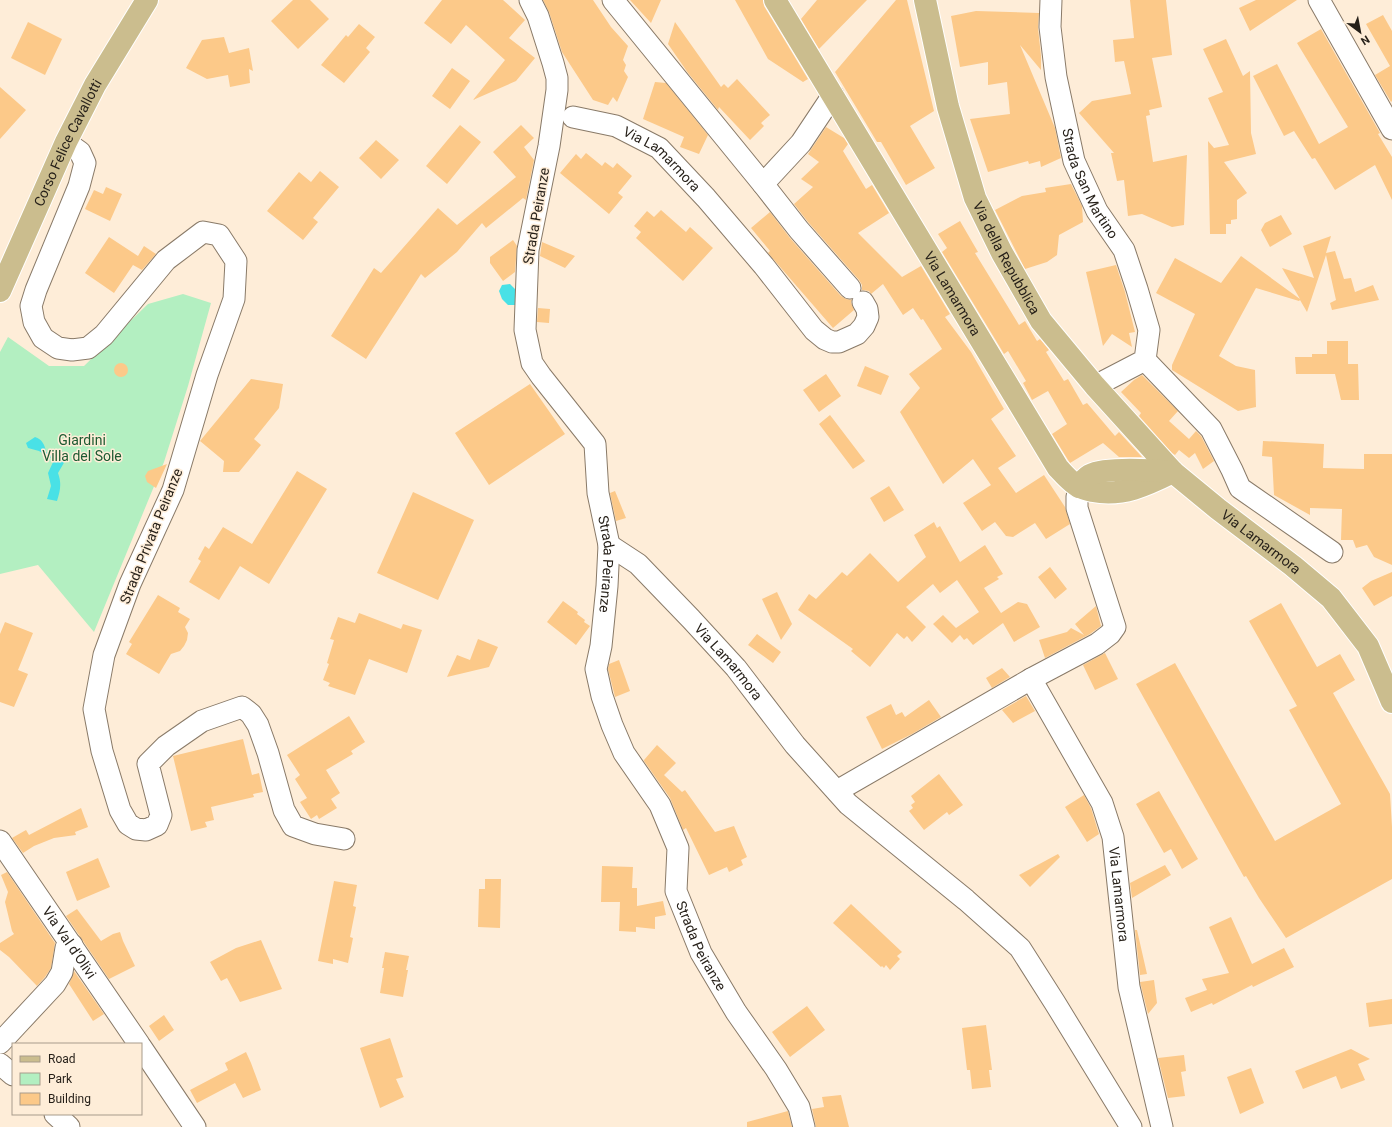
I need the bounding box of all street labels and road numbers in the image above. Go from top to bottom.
street label: Corso Felice Cavallotti [31,76,105,209]
street label: Via Lamarmora [621,123,704,195]
street label: Strada San Martino [1059,127,1122,242]
street label: Strada Peiranze [520,167,552,265]
street label: Via della Repubblica [970,199,1043,317]
street label: Via Lamarmora [921,248,984,339]
street label: Strada Privata Peiranze [117,466,185,606]
street label: Via Lamarmora [1218,506,1304,577]
street label: Strada Peiranze [595,514,617,613]
street label: Via Lamarmora [691,620,766,703]
street label: Via Lamarmora [1106,846,1132,943]
street label: Strada Peiranze [673,899,729,993]
street label: Via Val d'Olivi [39,903,100,981]

